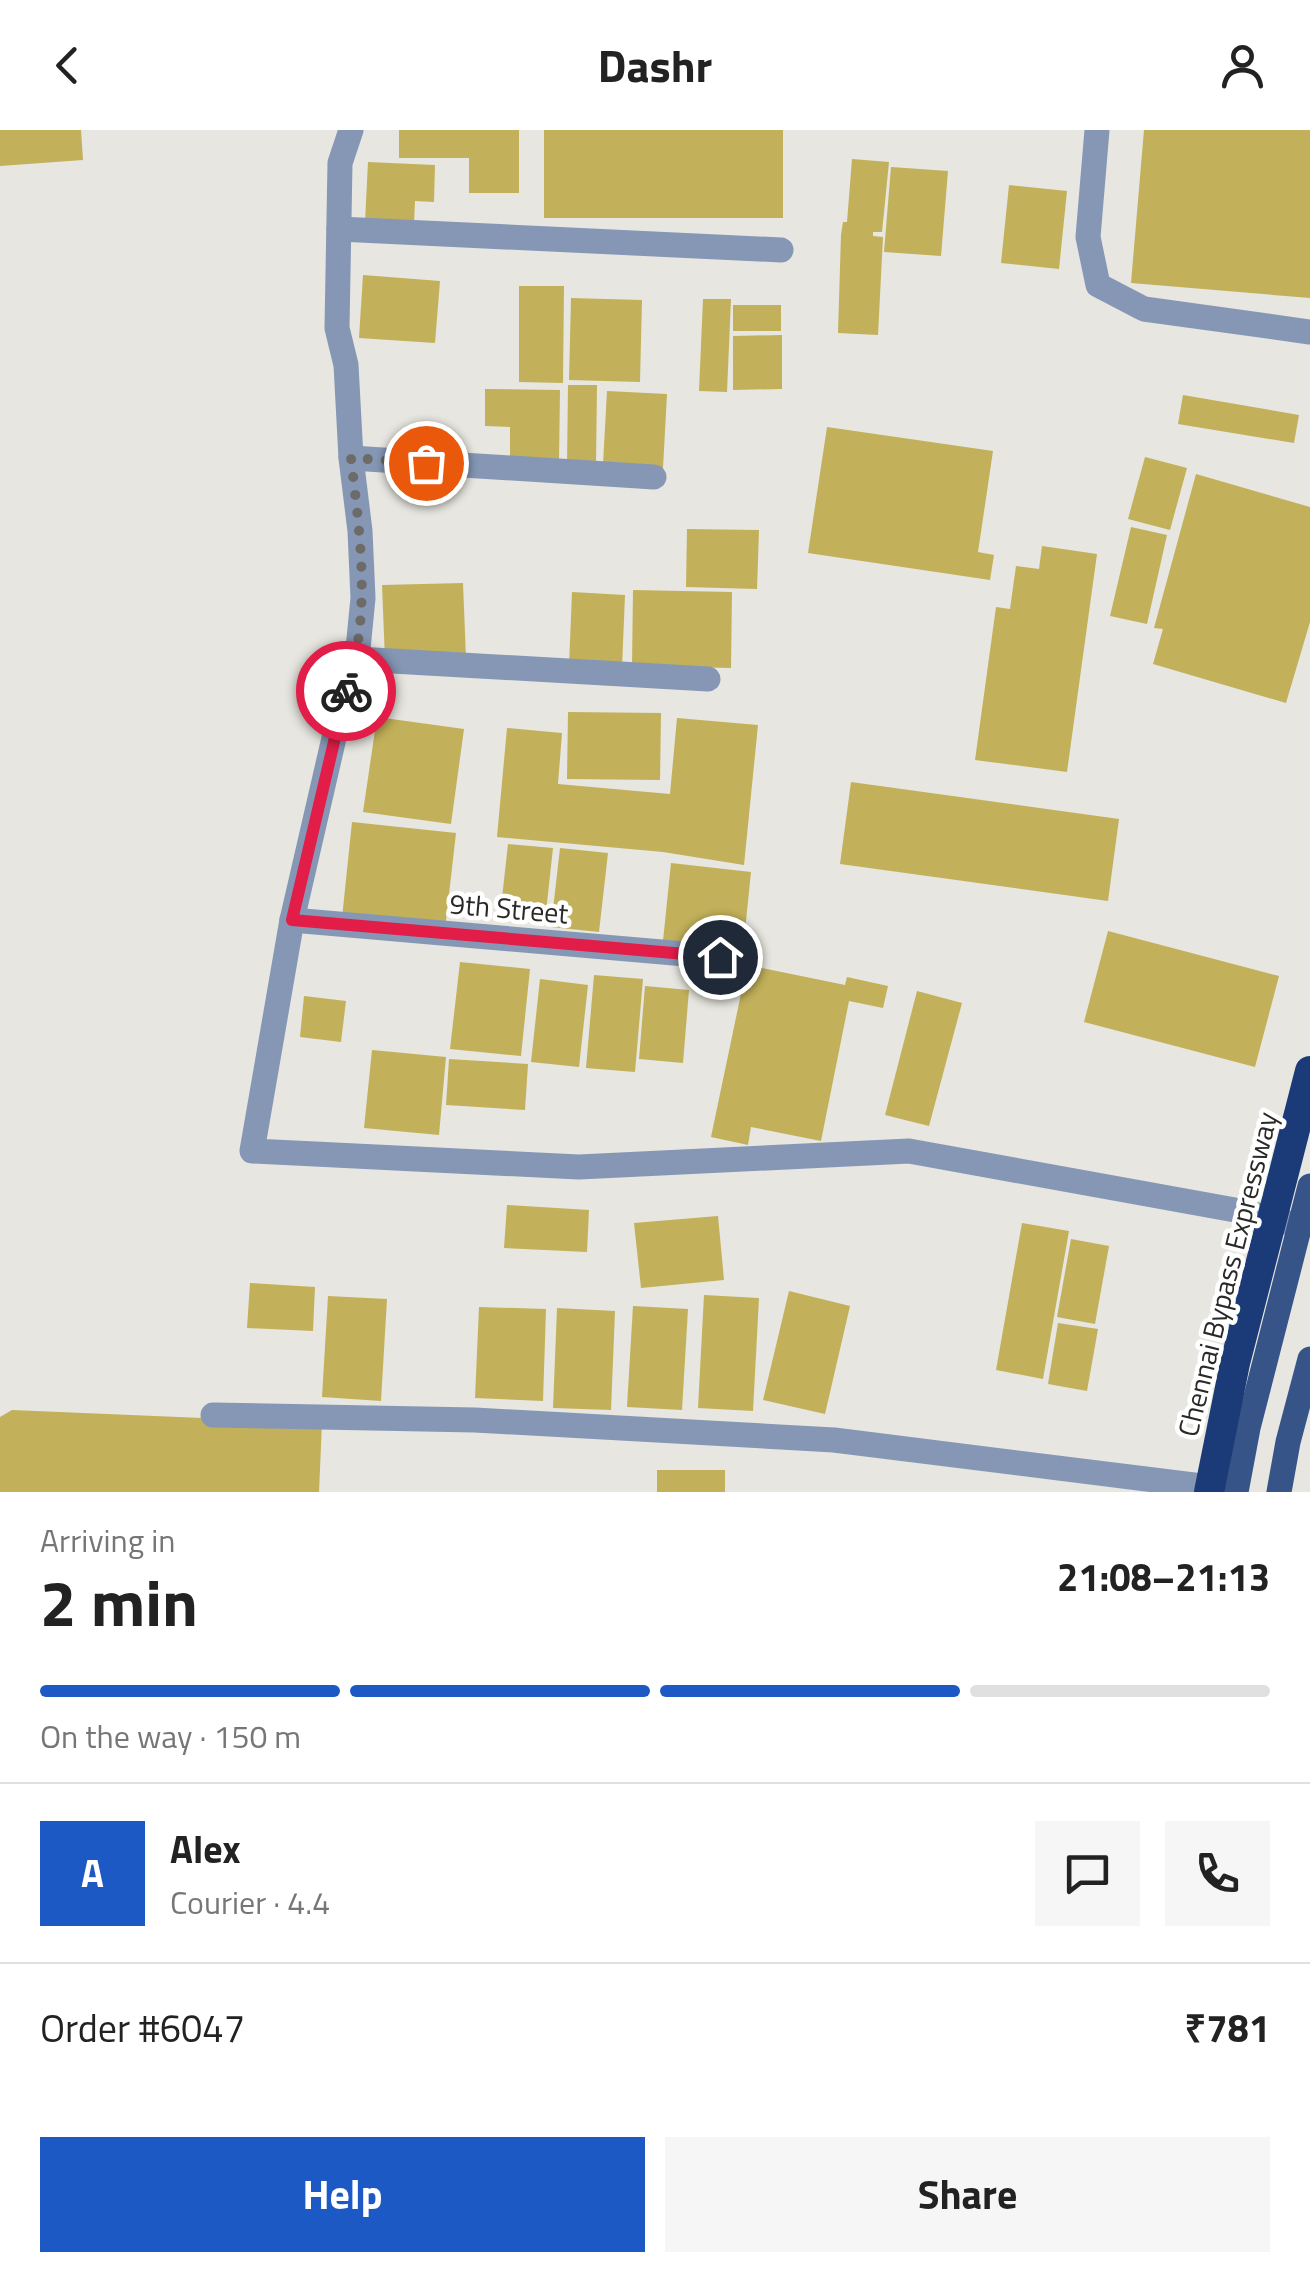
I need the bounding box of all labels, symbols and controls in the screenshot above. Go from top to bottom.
text: Dashr [598,31,712,99]
icon: back [40,38,95,93]
icon: person [1215,38,1270,93]
pin [384,421,469,506]
icon: bag [399,436,454,491]
courier [296,641,396,741]
icon: bike [319,664,374,719]
street label: 9th Street [448,881,570,935]
pin [678,915,763,1000]
icon: home [693,930,748,985]
street label: Chennai Bypass Expressway [1166,1107,1288,1441]
text: Arriving in [40,1516,176,1564]
text: 21:08–21:13 [1057,1548,1270,1606]
text: 2 min [40,1552,198,1651]
text: On the way · 150 m [40,1712,301,1760]
text: Alex [170,1820,241,1878]
button: chat [1035,1821,1140,1926]
button: phone [1165,1821,1270,1926]
text: A [81,1844,104,1902]
text: Courier · 4.4 [170,1878,330,1926]
text: Order #6047 [40,1999,245,2057]
text: ₹781 [1184,1999,1270,2057]
button: Help [40,2137,645,2252]
button: Share [665,2137,1270,2252]

